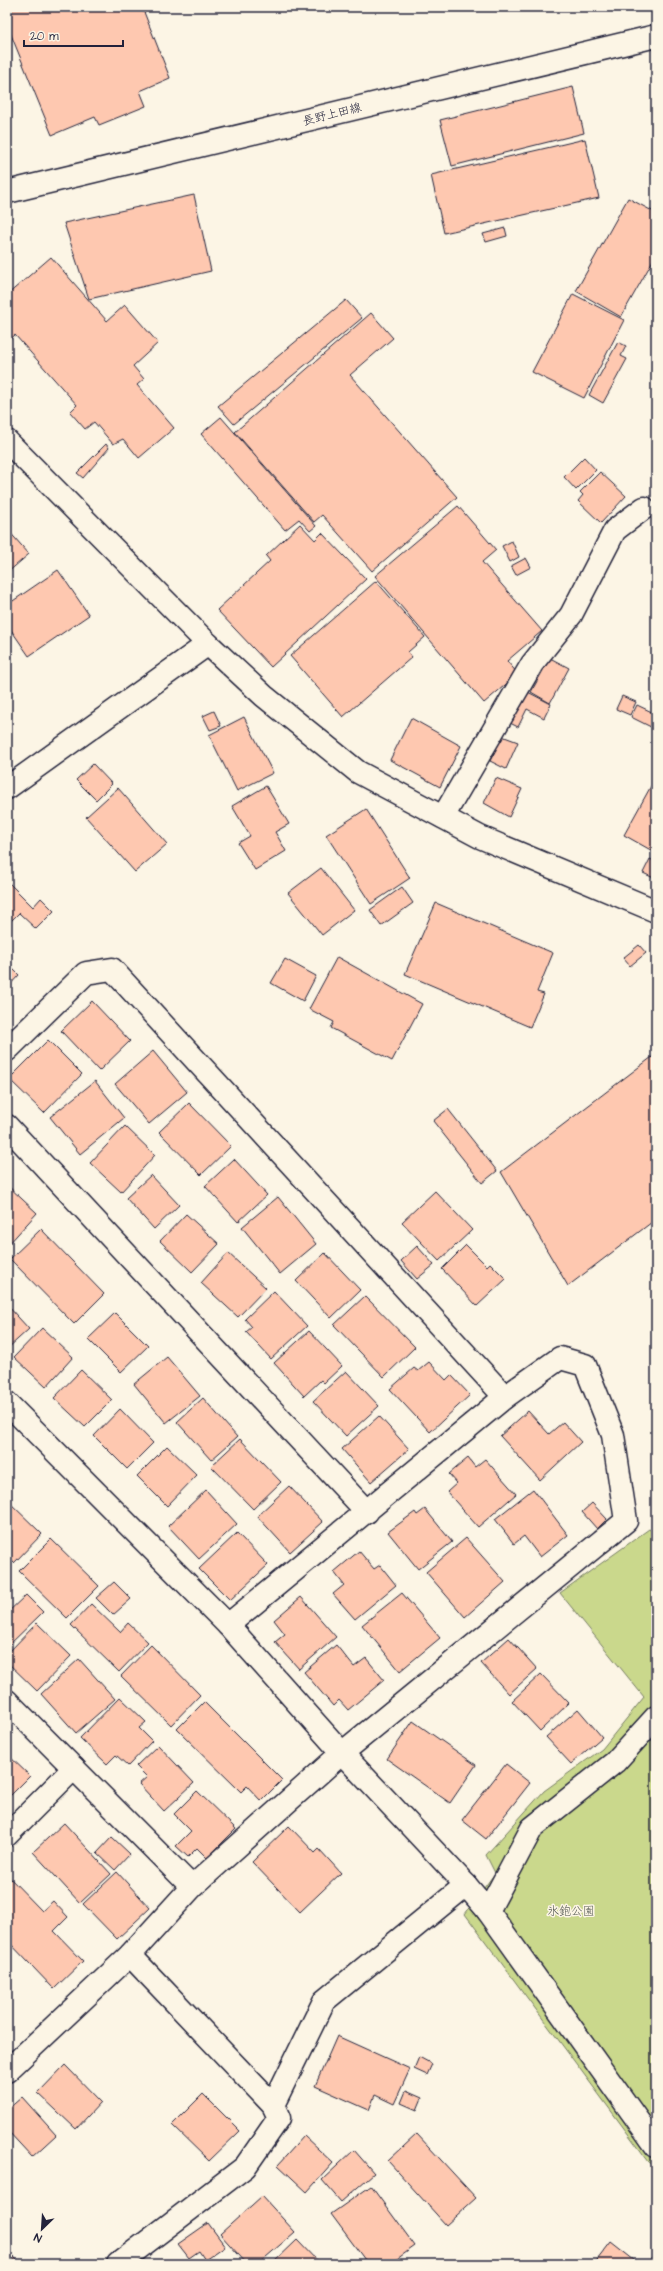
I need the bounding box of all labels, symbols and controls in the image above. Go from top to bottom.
scale bar [24,22,123,48]
text: 20 m [30,28,59,45]
street label: 長野上田線 [301,99,363,130]
park label: 氷鉋公園 [547,1903,595,1920]
north arrow [22,2209,62,2249]
text: N [32,2229,44,2246]

